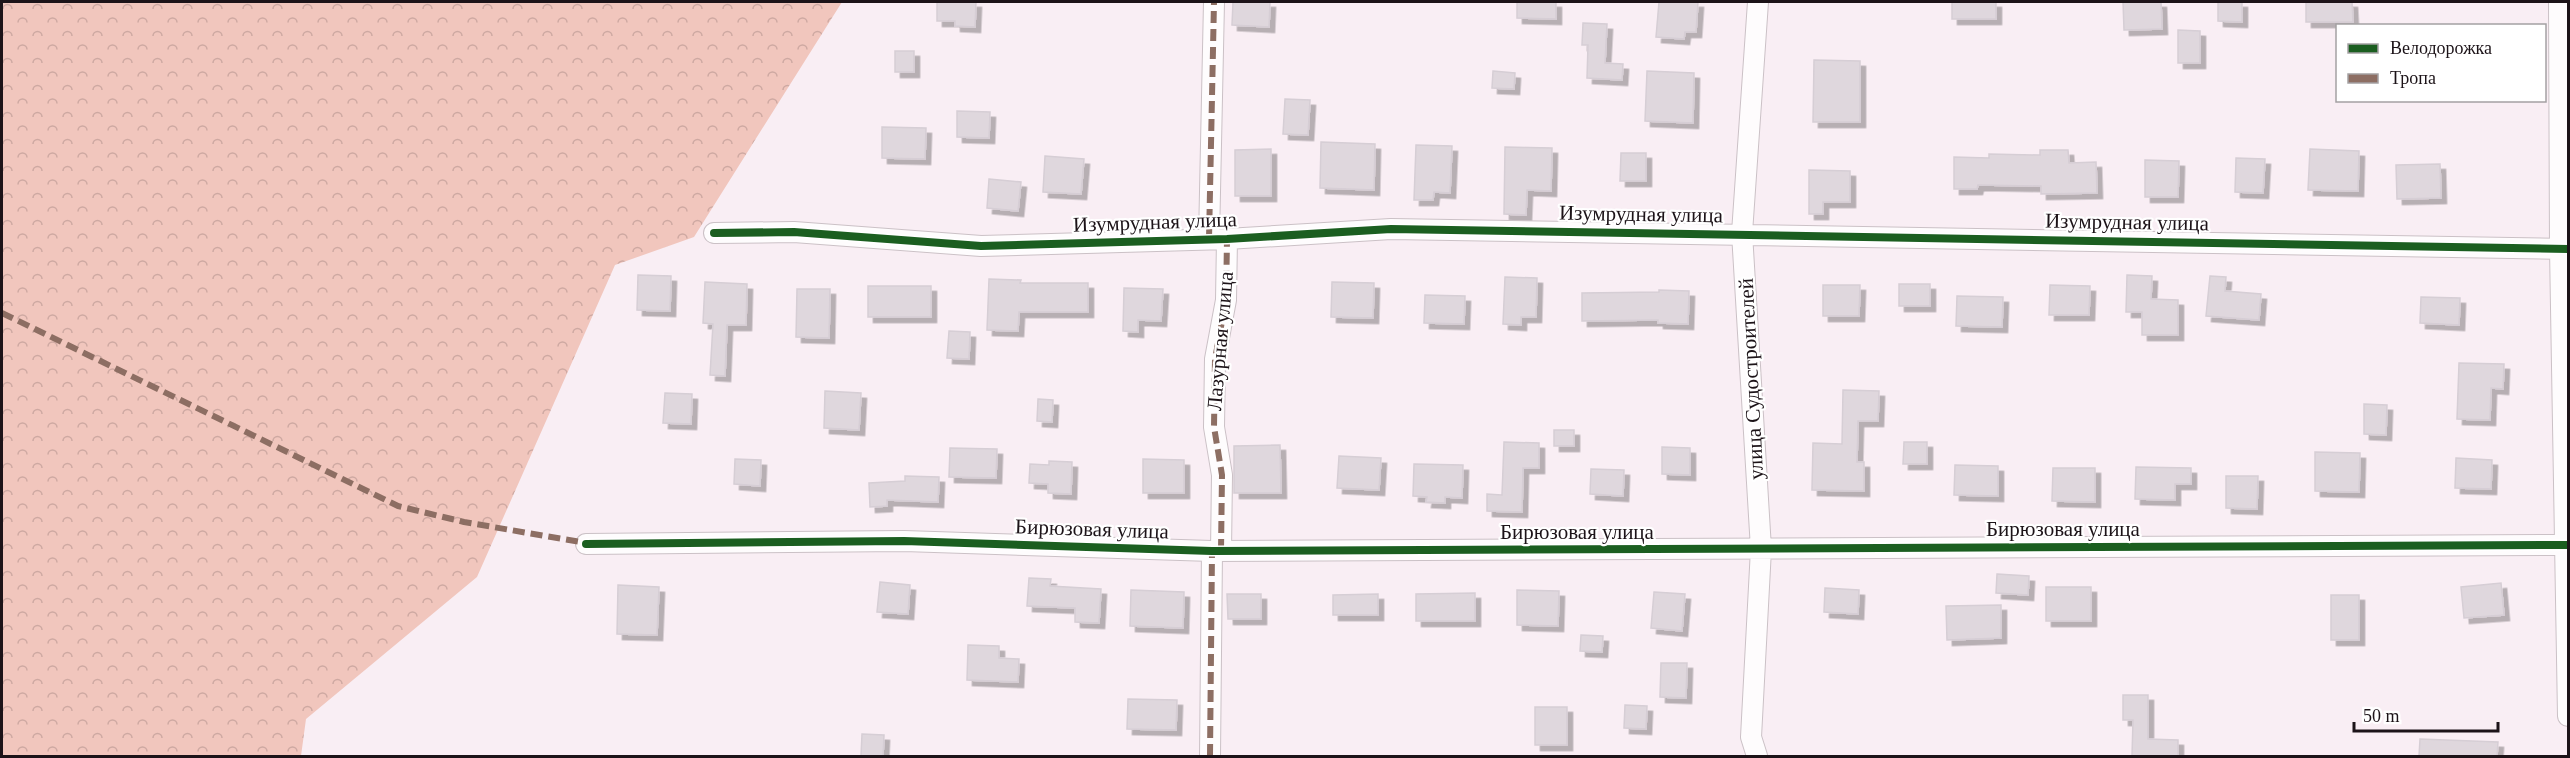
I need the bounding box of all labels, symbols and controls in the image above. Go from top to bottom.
legend [2336,24,2546,102]
text: Велодорожка [2390,38,2492,58]
text: Тропа [2390,68,2436,88]
street label: Изумрудная улица [1559,201,1724,227]
street label: Изумрудная улица [1073,207,1238,237]
street label: Изумрудная улица [2045,209,2210,235]
street label: Лазурная улица [1202,270,1238,412]
street label: улица Судостроителей [1734,278,1768,480]
street label: Бирюзовая улица [1015,514,1170,544]
street label: Бирюзовая улица [1986,517,2141,541]
street label: Бирюзовая улица [1500,520,1655,544]
scale bar [2354,695,2498,733]
text: 50 m [2363,706,2400,726]

